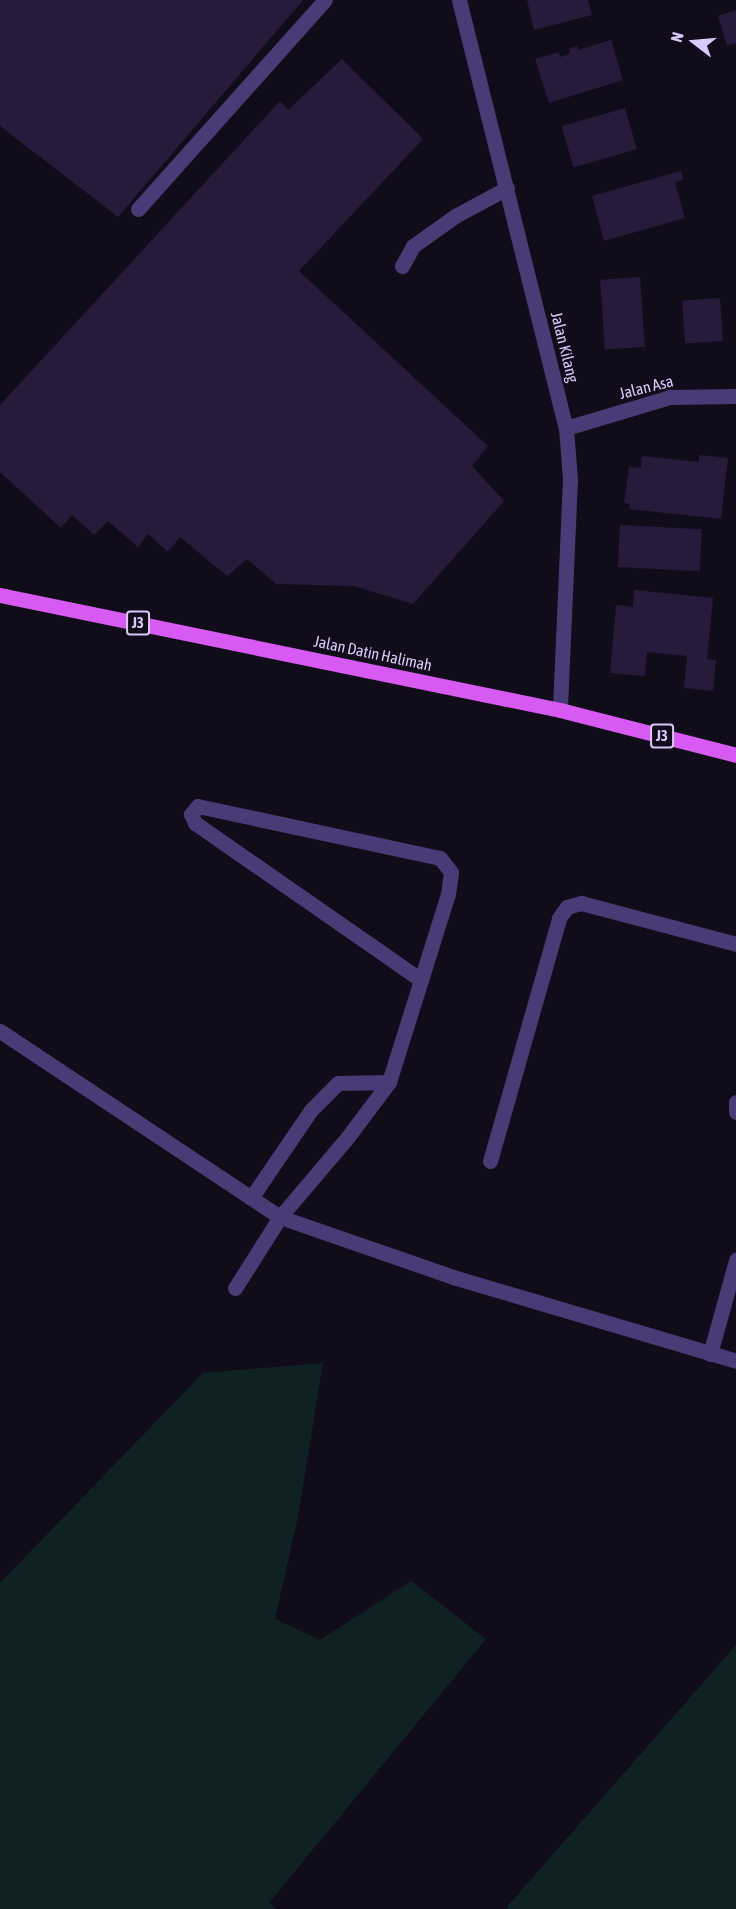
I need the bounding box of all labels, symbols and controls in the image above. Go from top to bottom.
north arrow [664,12,724,72]
text: N [667,30,687,44]
street label: Jalan Kilang [547,310,583,384]
street label: Jalan Asa [617,371,675,403]
road number: J3 [126,611,150,635]
street label: Jalan Datin Halimah [312,631,434,675]
road number: J3 [650,724,674,748]

